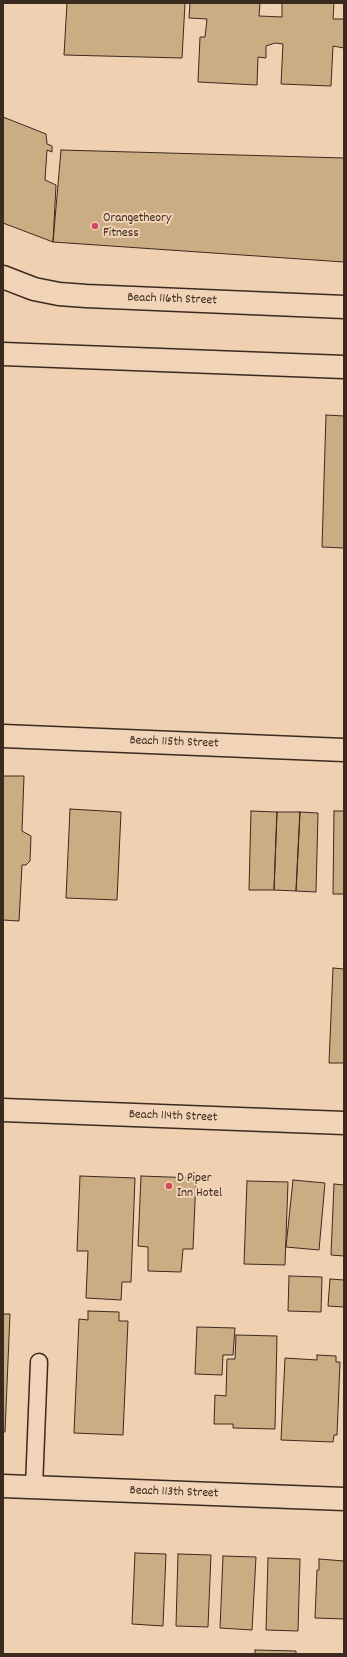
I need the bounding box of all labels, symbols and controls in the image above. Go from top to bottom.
place label: Orangetheory Fitness [103,211,171,242]
marker: Orangetheory Fitness [90,221,100,231]
street label: Beach 116th Street [127,291,217,309]
street label: Beach 115th Street [129,734,219,752]
street label: Beach 114th Street [128,1108,218,1126]
place label: D Piper Inn Hotel [177,1171,222,1202]
marker: D Piper Inn Hotel [164,1181,174,1191]
street label: Beach 113th Street [129,1484,219,1502]

